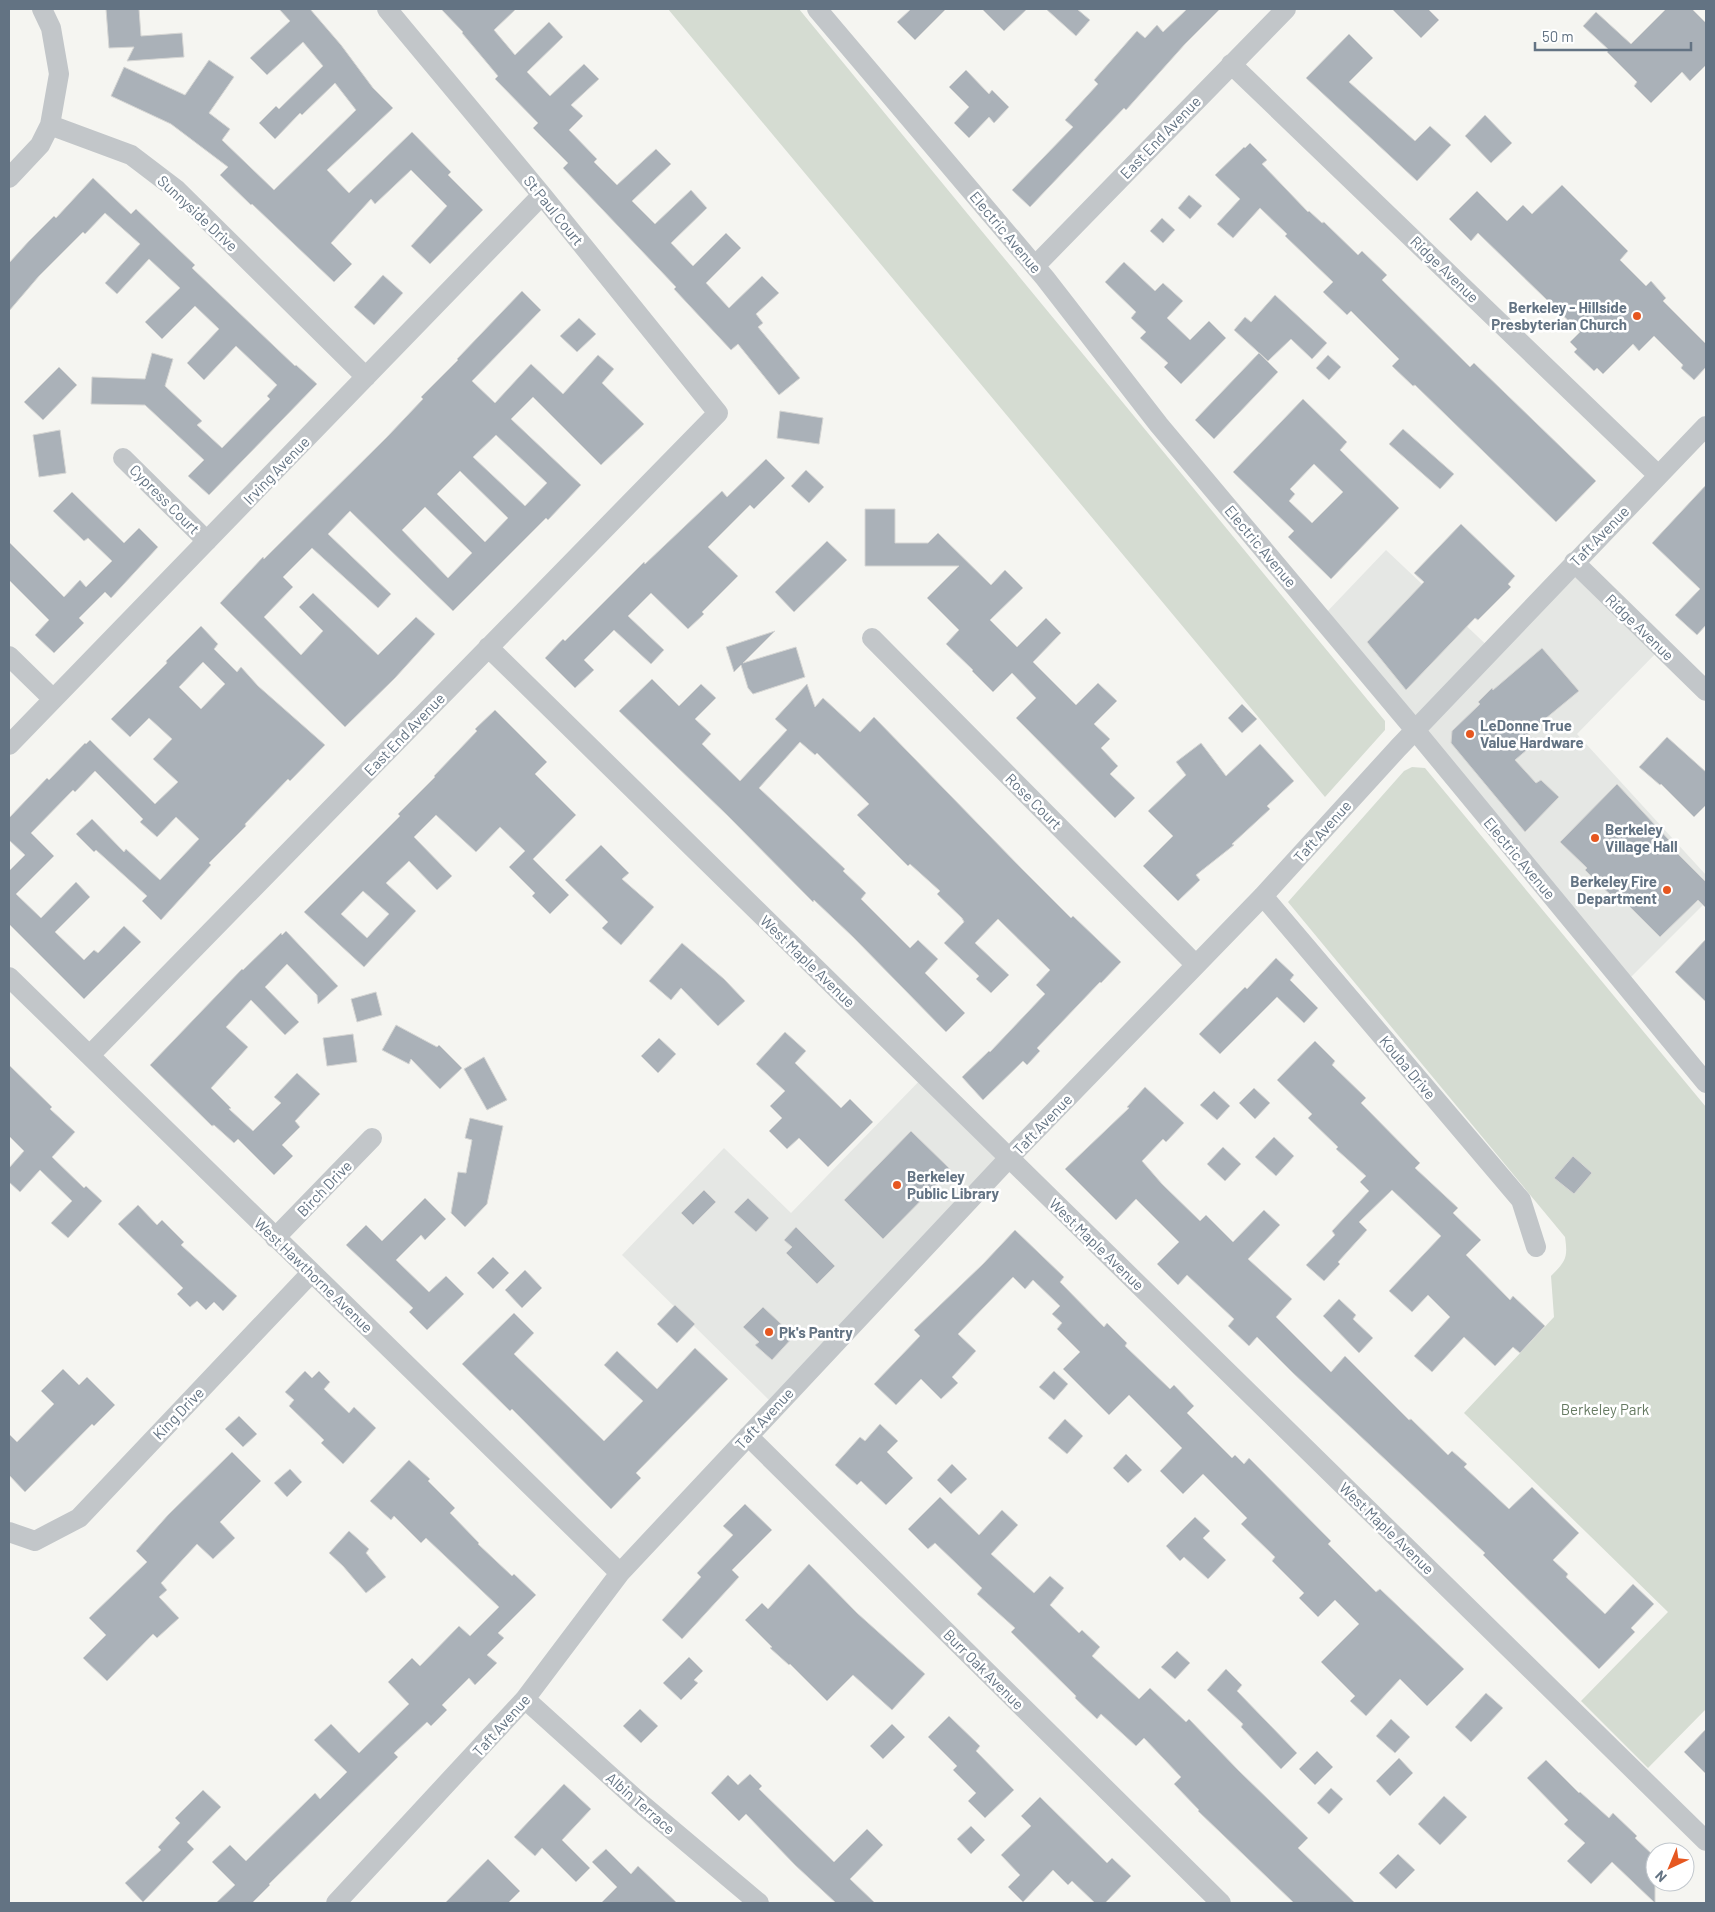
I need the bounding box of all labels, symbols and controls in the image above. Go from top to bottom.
scale bar [1535,20,1691,52]
text: 50 m [1542,27,1574,45]
street label: East End Avenue [1116,92,1204,182]
street label: Sunnyside Drive [154,171,242,255]
street label: St Paul Court [520,171,588,249]
street label: Electric Avenue [966,187,1046,277]
street label: Ridge Avenue [1407,232,1483,306]
place label: Berkeley - Hillside Presbyterian Church [1491,298,1627,333]
marker: Berkeley - Hillside Presbyterian Church [1631,310,1643,322]
street label: Irving Avenue [239,432,313,508]
street label: Cypress Court [126,460,204,538]
street label: Electric Avenue [1221,501,1301,591]
street label: Taft Avenue [1566,502,1632,570]
street label: Ridge Avenue [1602,590,1678,664]
street label: East End Avenue [360,689,448,779]
place label: LeDonne True Value Hardware [1480,716,1584,751]
marker: LeDonne True Value Hardware [1464,728,1476,740]
street label: Rose Court [1002,769,1066,833]
street label: Taft Avenue [1289,796,1355,866]
street label: Electric Avenue [1480,813,1560,903]
place label: Berkeley Village Hall [1605,820,1678,855]
marker: Berkeley Village Hall [1589,832,1601,844]
place label: Berkeley Fire Department [1570,872,1657,907]
marker: Berkeley Fire Department [1661,884,1673,896]
street label: West Maple Avenue [757,911,859,1011]
street label: Kouba Drive [1376,1032,1440,1102]
street label: Taft Avenue [1009,1090,1075,1158]
street label: Birch Drive [293,1156,355,1220]
place label: Berkeley Public Library [907,1167,1000,1202]
marker: Berkeley Public Library [891,1179,903,1191]
street label: West Maple Avenue [1046,1194,1148,1294]
street label: West Hawthorne Avenue [251,1214,377,1336]
place label: Pk's Pantry [779,1323,853,1341]
marker: Pk's Pantry [763,1326,775,1338]
street label: King Drive [149,1383,207,1443]
street label: Taft Avenue [731,1384,797,1452]
park label: Berkeley Park [1561,1400,1650,1418]
street label: West Maple Avenue [1336,1478,1438,1578]
street label: Burr Oak Avenue [940,1625,1028,1713]
street label: Taft Avenue [468,1690,534,1760]
street label: Albin Terrace [603,1768,679,1838]
north arrow [1645,1842,1695,1892]
text: N [1651,1867,1670,1886]

